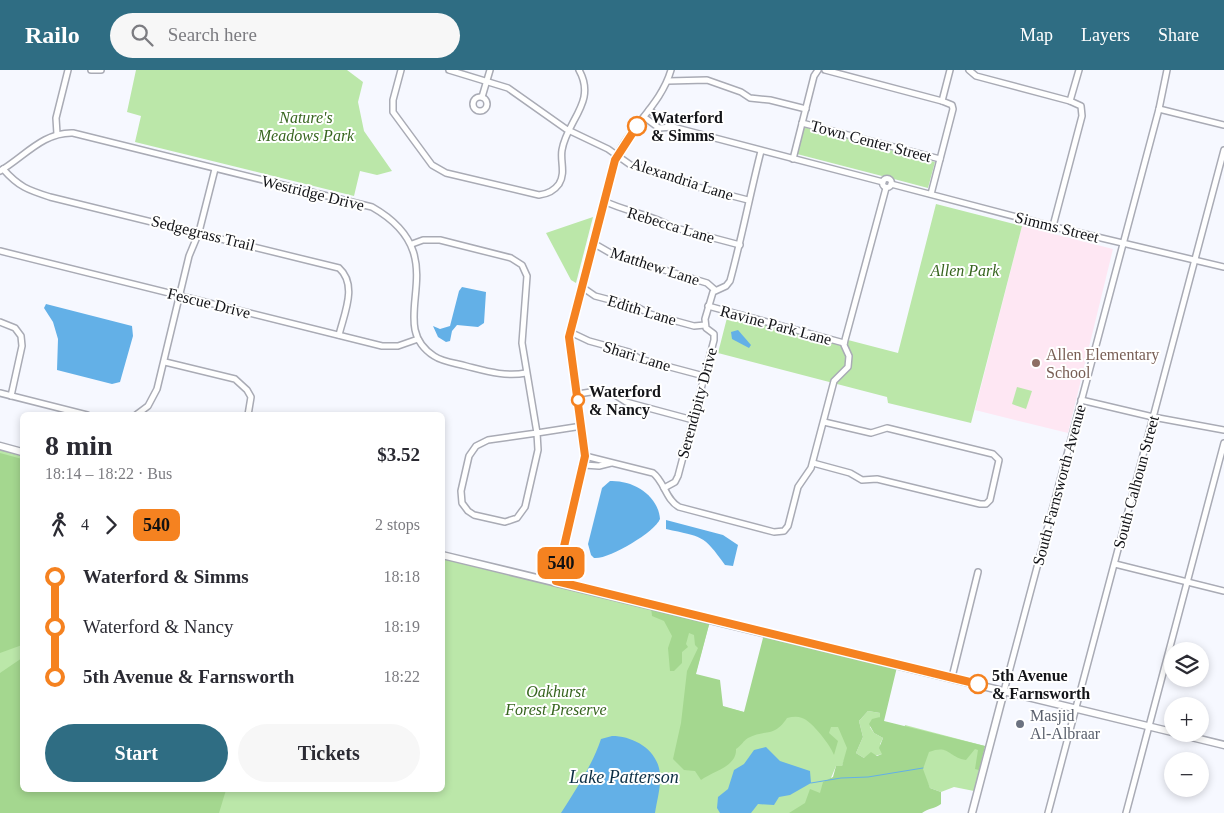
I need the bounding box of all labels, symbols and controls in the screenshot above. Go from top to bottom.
search box [110,13,460,58]
icon: search [128,21,156,49]
text: Railo [25,22,80,48]
text: Search here [168,24,257,45]
text: Map [1020,25,1053,45]
text: Layers [1081,25,1130,45]
text: Share [1158,25,1199,45]
park label: Nature's Meadows Park [257,109,355,144]
place label: Waterford & Simms [651,109,723,144]
marker: Waterford & Simms [627,116,647,136]
street label: Town Center Street [809,117,934,165]
street label: Alexandria Lane [628,154,736,204]
street label: Westridge Drive [260,172,366,215]
street label: Rebecca Lane [625,204,717,246]
street label: Simms Street [1013,208,1101,246]
street label: Sedgegrass Trail [149,212,257,255]
street label: Matthew Lane [608,244,702,288]
park label: Allen Park [930,262,1000,279]
street label: Fescue Drive [166,284,252,322]
street label: Edith Lane [606,292,678,328]
street label: Ravine Park Lane [718,302,834,348]
street label: Shari Lane [601,338,673,374]
street label: Serendipity Drive [674,346,721,461]
place label: Allen Elementary School [1046,346,1159,381]
marker: Allen Elementary School [1030,357,1042,369]
place label: Waterford & Nancy [589,383,661,419]
marker: Waterford & Nancy [571,393,585,407]
street label: South Farnsworth Avenue [1029,403,1089,567]
street label: South Calhoun Street [1110,413,1162,550]
text: 8 min [45,430,113,461]
text: $3.52 [377,444,420,465]
text: 18:14 – 18:22 · Bus [45,465,172,482]
icon: walk [45,511,73,539]
icon: forward [97,511,125,539]
text: 540 [143,515,170,535]
text: 4 [81,516,89,533]
text: 2 stops [375,516,420,533]
line badge: 540 [532,547,590,579]
text: 540 [548,553,575,573]
text: Waterford & Simms [83,566,249,587]
text: 18:18 [384,568,420,585]
text: Waterford & Nancy [83,616,233,637]
text: 18:19 [384,618,420,635]
map controls [1164,642,1209,797]
button: layers [1164,642,1209,687]
text: 5th Avenue & Farnsworth [83,666,294,687]
place label: 5th Avenue & Farnsworth [992,667,1090,702]
text: 18:22 [384,668,420,685]
marker: 5th Avenue & Farnsworth [968,674,988,694]
park label: Oakhurst Forest Preserve [504,683,607,718]
button: + [1164,697,1209,742]
place label: Masjid Al-Albraar [1030,707,1101,742]
marker: Masjid Al-Albraar [1014,718,1026,730]
button: Start [45,724,228,782]
button: Tickets [238,724,420,782]
button: − [1164,752,1209,797]
water label: Lake Patterson [568,767,679,787]

